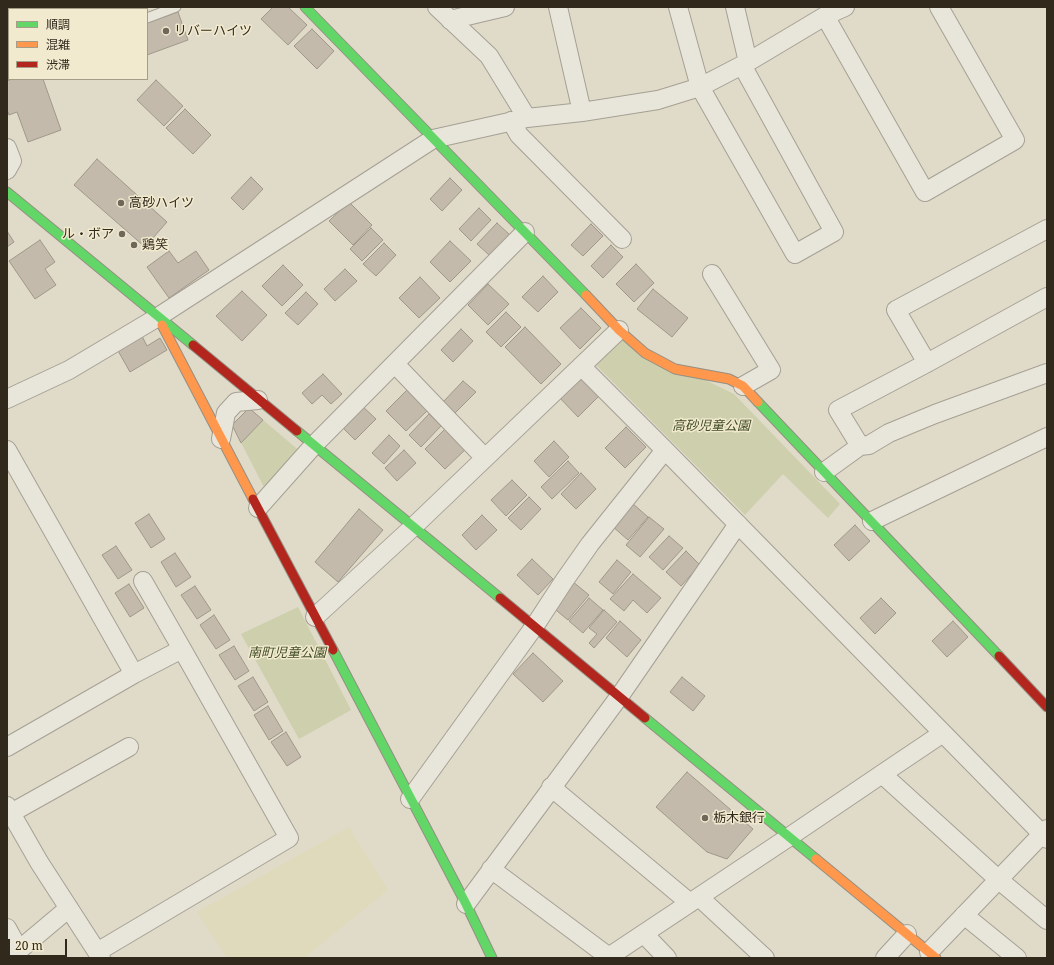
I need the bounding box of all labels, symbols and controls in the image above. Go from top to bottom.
legend [8,8,148,80]
text: 順調 [46,16,70,33]
place label: リバーハイツ [174,23,252,39]
marker: リバーハイツ [161,26,171,36]
text: 混雑 [46,36,70,53]
text: 渋滞 [46,56,70,73]
place label: 高砂ハイツ [129,195,194,211]
marker: 高砂ハイツ [116,198,126,208]
place label: ル・ボア [62,226,114,242]
marker: ル・ボア [117,229,127,239]
place label: 鶏笑 [142,237,168,253]
marker: 鶏笑 [129,240,139,250]
park label: 高砂児童公園 [672,418,750,434]
park label: 南町児童公園 [248,645,326,661]
place label: 栃木銀行 [713,810,765,826]
marker: 栃木銀行 [700,813,710,823]
scale bar [10,931,69,957]
text: 20 m [15,937,43,954]

